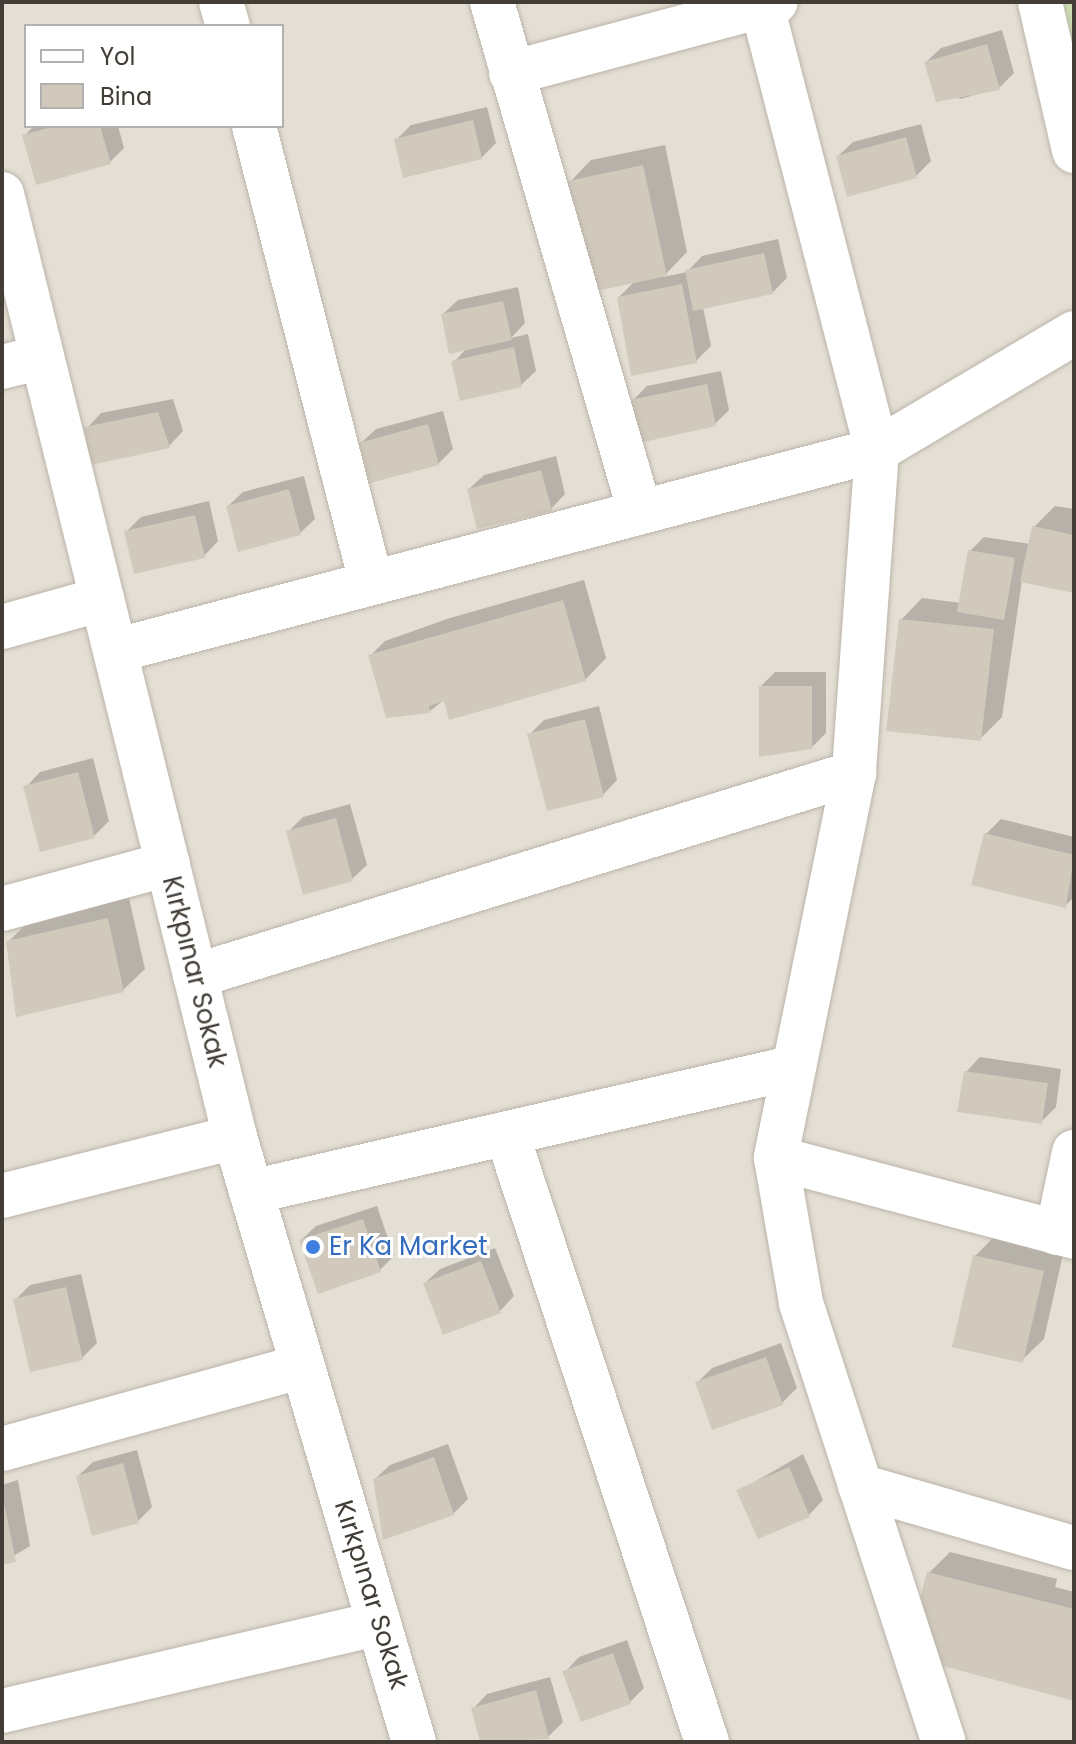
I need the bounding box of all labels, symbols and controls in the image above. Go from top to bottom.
legend [24,24,284,128]
text: Yol [100,40,135,73]
text: Bina [100,80,152,113]
street label: Kırkpınar Sokak [155,873,233,1071]
place label: Er Ka Market [329,1231,488,1263]
marker: Er Ka Market [304,1238,322,1256]
street label: Kırkpınar Sokak [327,1497,415,1693]

